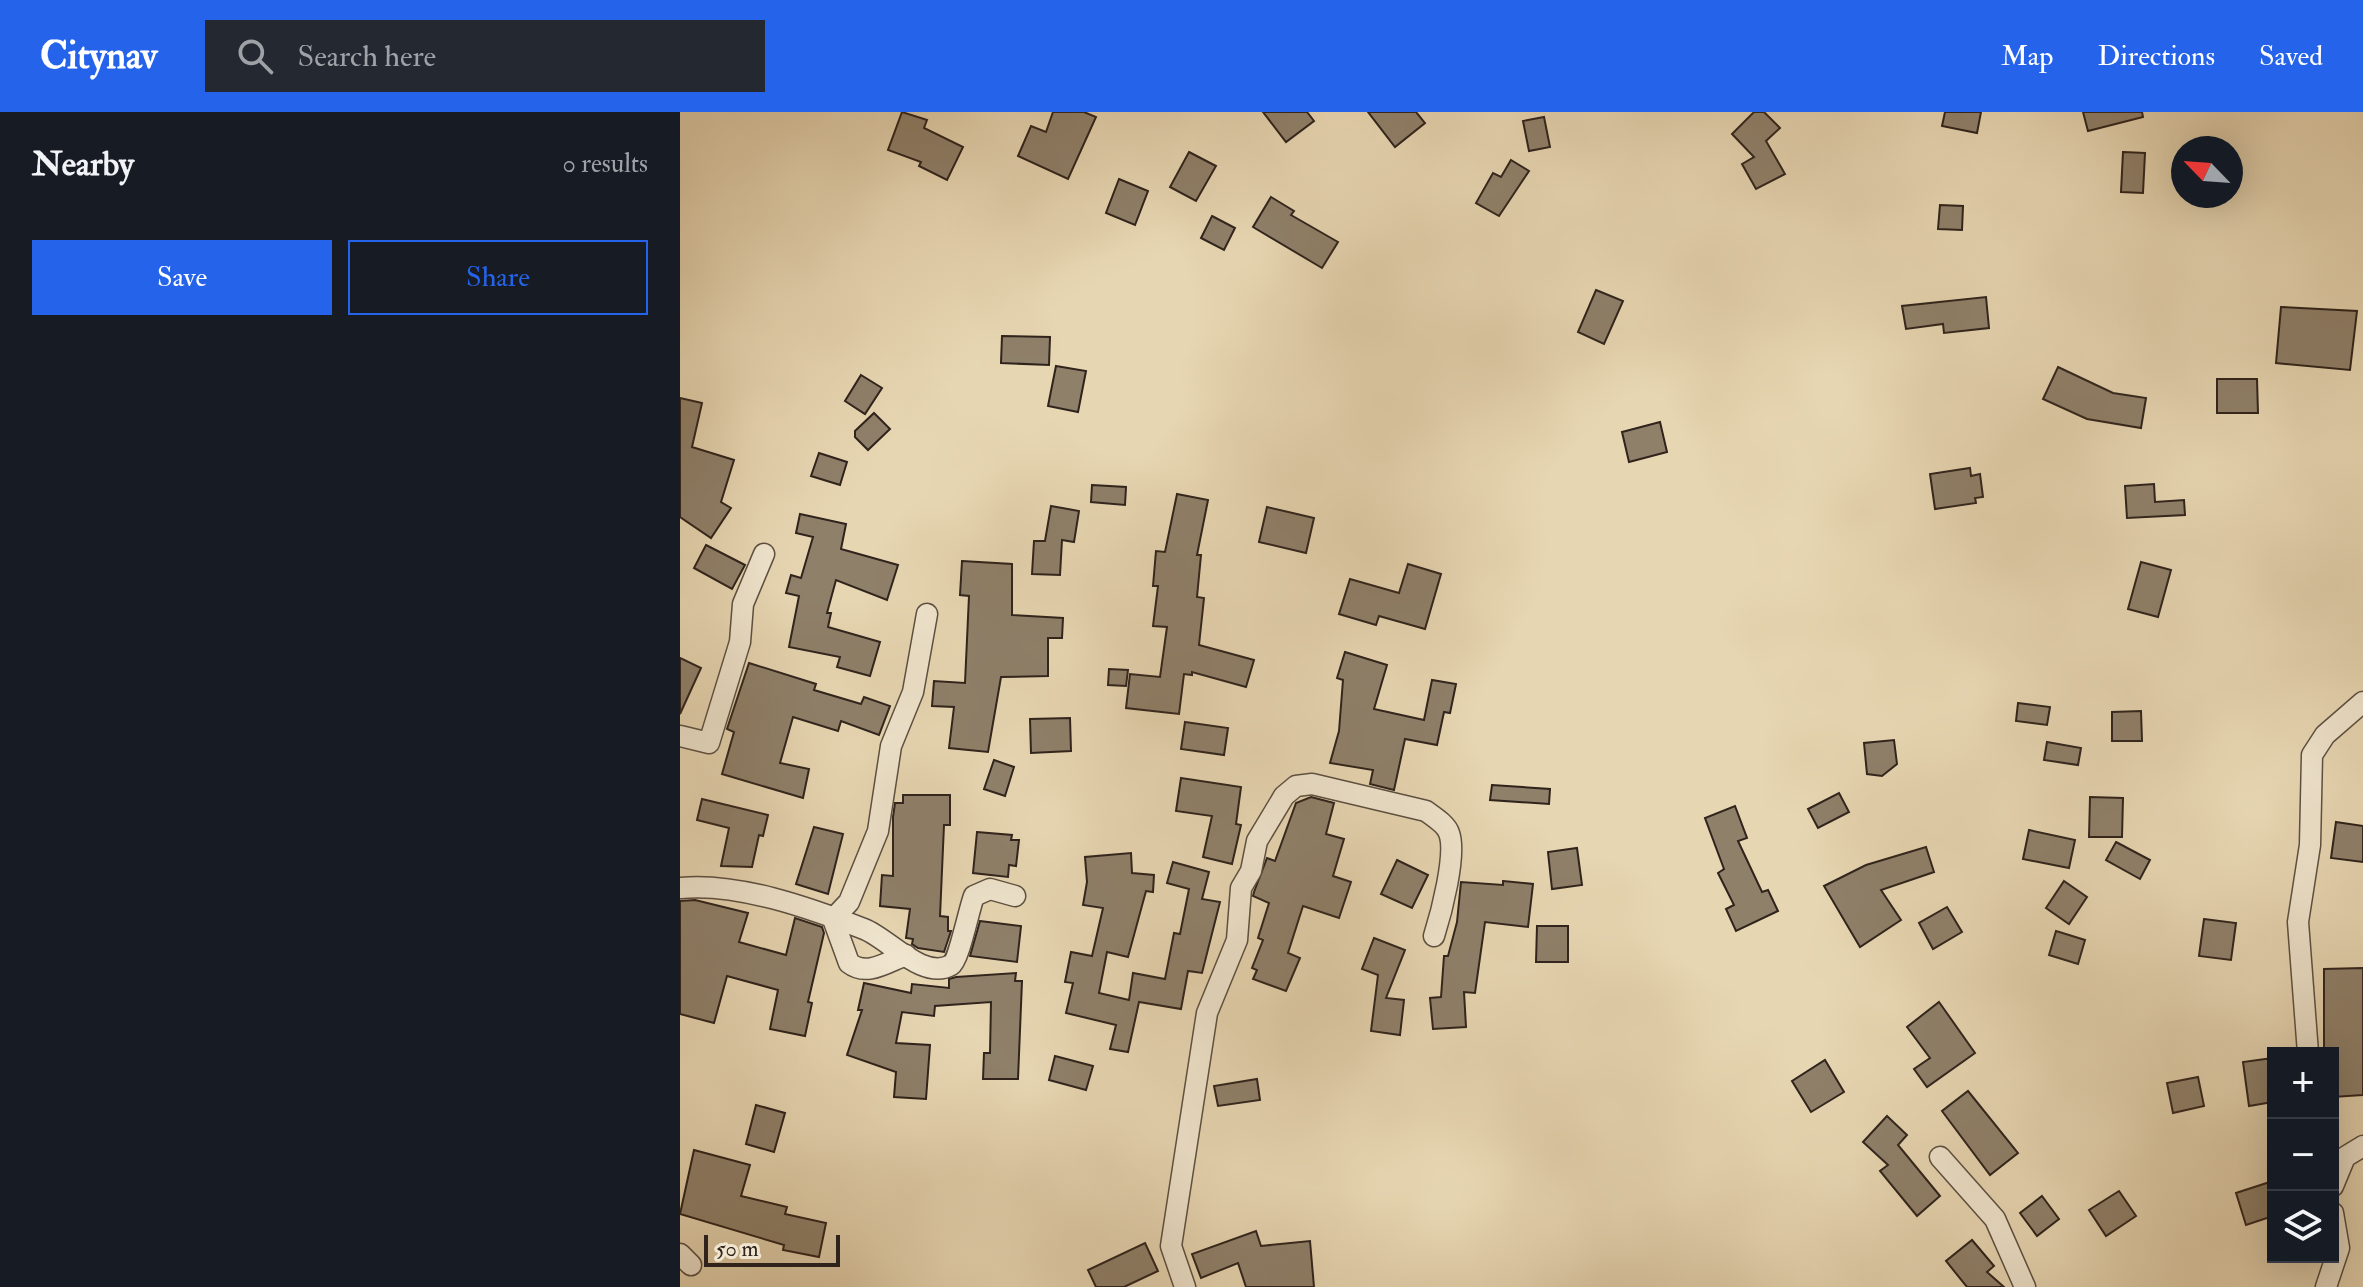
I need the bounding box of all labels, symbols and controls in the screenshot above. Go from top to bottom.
search box [205,20,765,92]
text: Citynav [40,32,157,80]
icon: search [233,34,277,78]
text: Search here [297,38,436,75]
text: Map [2001,39,2054,74]
text: Directions [2098,39,2215,74]
text: Saved [2259,39,2323,74]
north arrow [2171,136,2243,208]
text: Nearby [32,143,134,186]
text: 0 results [563,148,648,180]
button: Save [32,240,332,315]
button: Share [348,240,648,315]
map controls [2267,1047,2339,1263]
button: + [2267,1047,2339,1119]
button: − [2267,1119,2339,1191]
button: layers [2267,1191,2339,1263]
scale bar [704,1231,840,1267]
text: 50 m [716,1235,758,1263]

